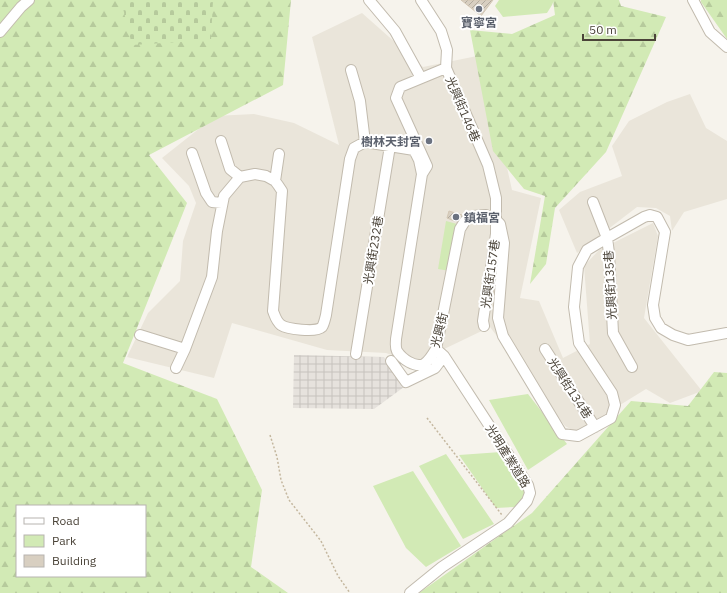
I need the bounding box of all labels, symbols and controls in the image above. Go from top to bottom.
marker: 寶寧宮 [474,4,484,14]
place label: 寶寧宮 [461,15,497,30]
scale bar [583,16,655,42]
text: 50 m [589,22,617,37]
street label: 光興街146巷 [442,74,484,144]
place label: 樹林天封宮 [361,134,421,149]
marker: 樹林天封宮 [424,136,434,146]
place label: 鎮福宮 [464,210,500,225]
marker: 鎮福宮 [451,212,461,222]
street label: 光興街232巷 [360,214,386,286]
street label: 光興街157巷 [478,238,502,310]
street label: 光興街135巷 [601,250,619,320]
street label: 光興街 [427,311,451,349]
street label: 光興街134巷 [545,355,595,421]
street label: 光明產業道路 [483,421,533,491]
legend [16,505,146,577]
text: Road [52,513,80,528]
text: Park [52,533,77,548]
text: Building [52,553,97,568]

